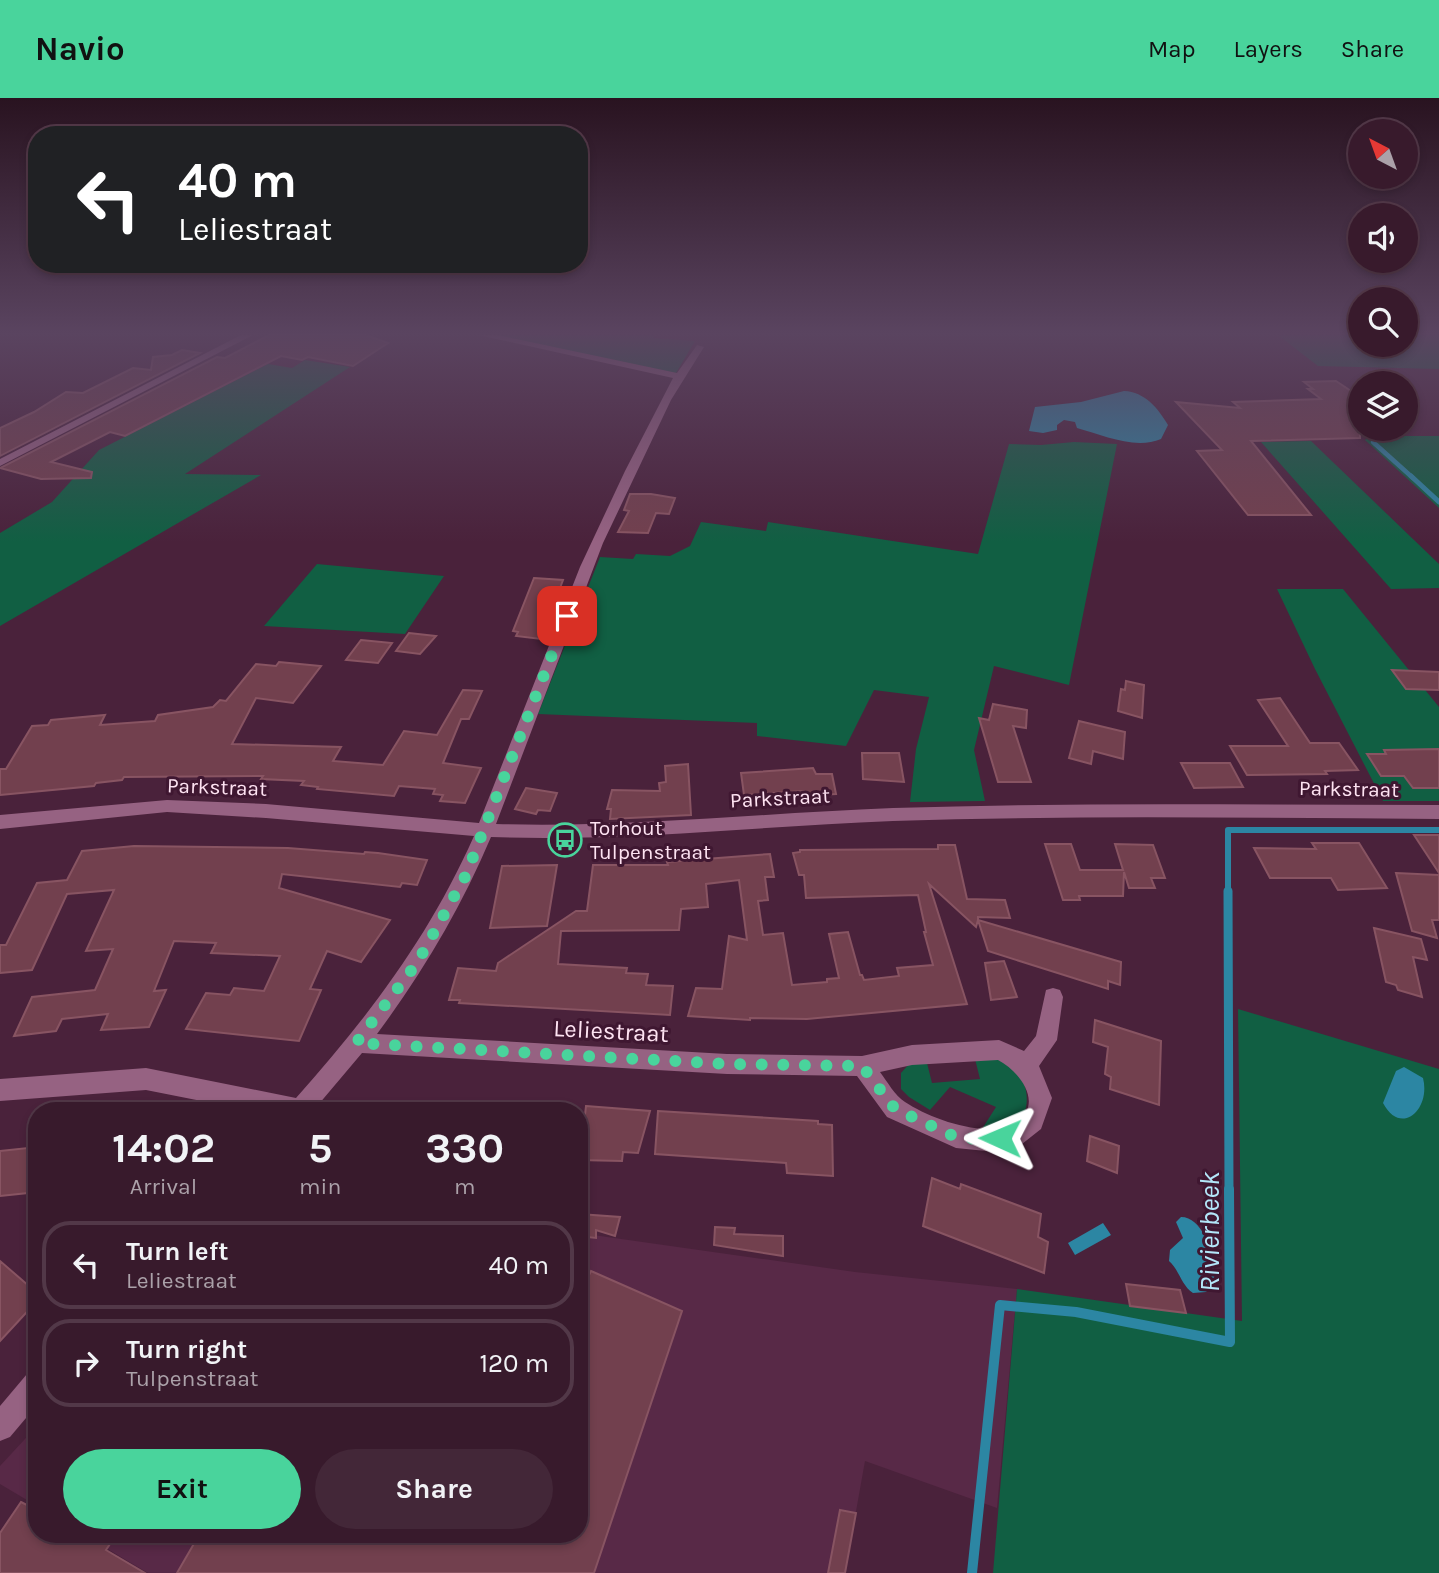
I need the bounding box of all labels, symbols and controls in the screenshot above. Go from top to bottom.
text: Navio [35,30,125,68]
text: Map [1148,35,1196,63]
text: Layers [1234,35,1303,63]
text: Share [1341,35,1404,63]
north arrow [1348,119,1418,189]
map controls [1348,119,1418,441]
text: 40 m [178,152,297,209]
icon: left [63,154,154,245]
button: sound [1348,203,1418,273]
text: Leliestraat [178,211,332,248]
button: search [1348,287,1418,357]
button: layers [1348,371,1418,441]
pin [537,586,597,646]
icon: arrive [548,597,586,635]
street label: Parkstraat [167,773,268,801]
street label: Parkstraat [1299,776,1399,802]
street label: Parkstraat [729,783,831,813]
place label: Torhout Tulpenstraat [590,816,711,864]
bus stop icon: Torhout Tulpenstraat [546,821,584,859]
street label: Leliestraat [553,1014,669,1048]
position arrow [963,1101,1037,1175]
text: 14:02 [112,1123,215,1173]
text: 5 [308,1123,332,1173]
text: 330 [425,1123,504,1173]
water label: Rivierbeek [1193,1171,1226,1292]
text: Arrival [130,1173,197,1200]
text: min [299,1173,341,1200]
text: m [454,1173,475,1200]
text: Turn left [126,1236,228,1267]
icon: left [67,1246,105,1284]
text: 40 m [489,1250,549,1281]
text: Leliestraat [126,1267,237,1294]
text: Turn right [126,1334,247,1365]
icon: right [67,1344,105,1382]
text: 120 m [479,1348,549,1379]
text: Tulpenstraat [126,1365,258,1392]
button: Exit [63,1449,301,1529]
button: Share [315,1449,553,1529]

